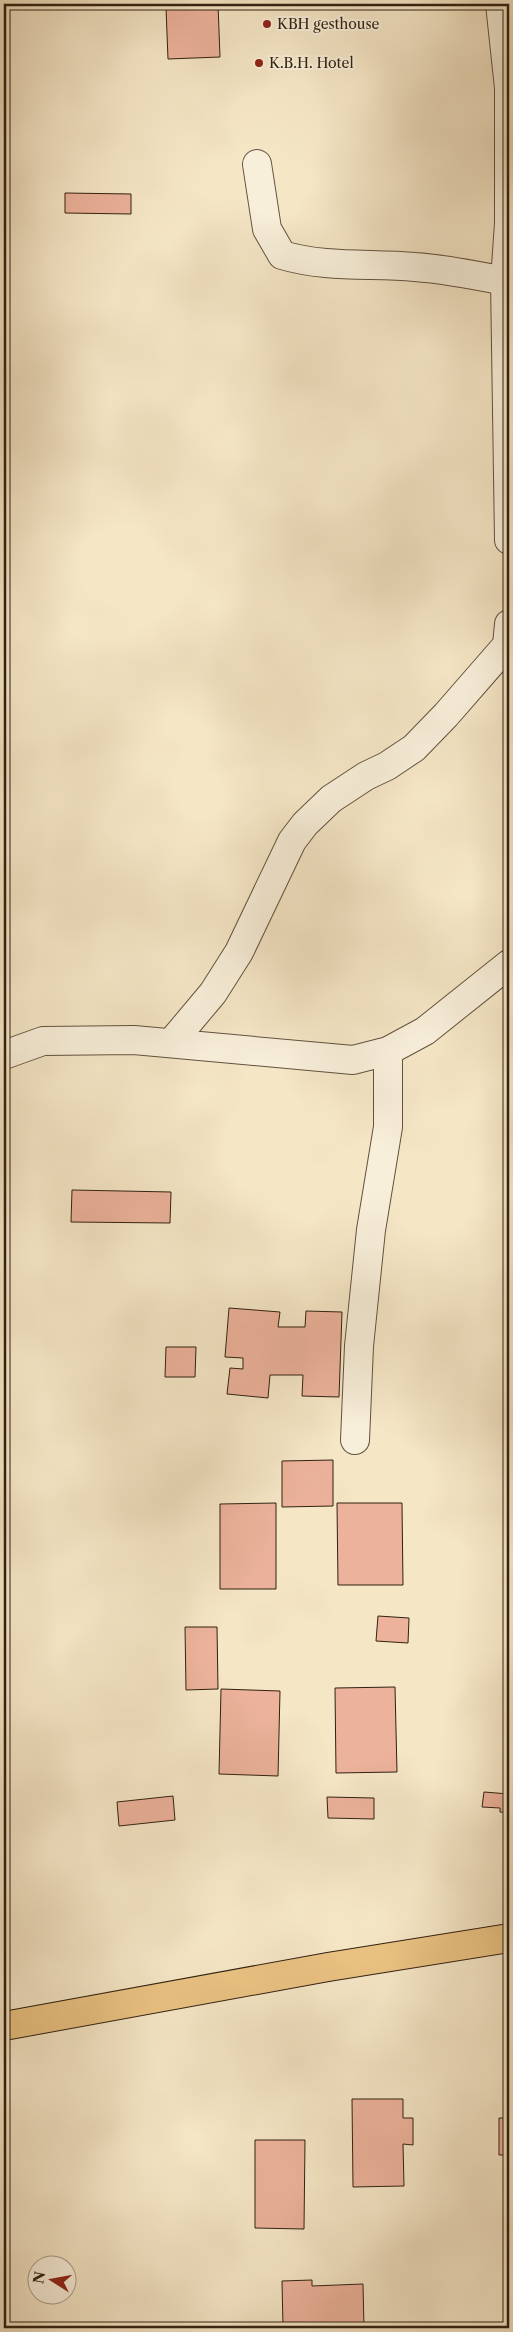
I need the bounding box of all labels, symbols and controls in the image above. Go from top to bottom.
place label: KBH gesthouse [277,15,380,33]
marker: KBH gesthouse [261,18,273,30]
place label: K.B.H. Hotel [269,54,354,72]
marker: K.B.H. Hotel [253,57,265,69]
north arrow [28,2254,78,2304]
text: N [29,2270,49,2285]

